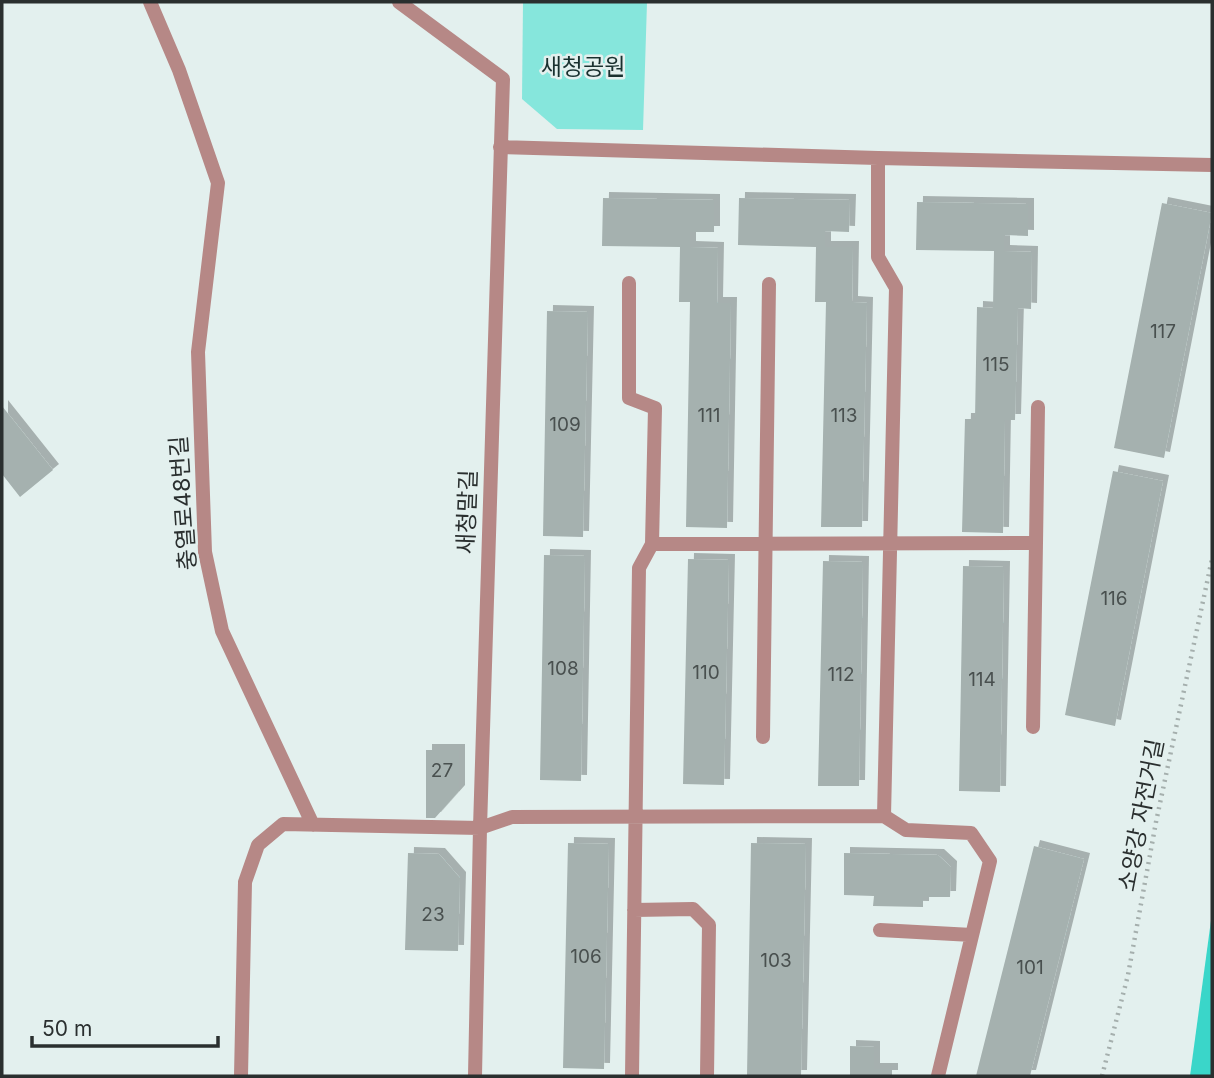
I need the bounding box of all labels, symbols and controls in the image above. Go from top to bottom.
park label: 새청공원 [541,53,625,81]
house number: 117 [1150,320,1176,343]
house number: 115 [982,353,1010,376]
house number: 111 [697,404,721,427]
house number: 113 [830,404,858,427]
house number: 109 [549,413,581,436]
street label: 충열로48번길 [164,435,202,571]
street label: 새청말길 [452,469,482,555]
house number: 116 [1100,587,1128,610]
house number: 108 [547,657,579,680]
house number: 110 [692,661,720,684]
house number: 112 [827,663,855,686]
house number: 114 [968,668,996,691]
street label: 소양강 자전거길 [1113,736,1169,894]
house number: 27 [431,759,453,782]
house number: 23 [421,903,445,926]
house number: 106 [570,945,602,968]
house number: 103 [760,949,792,972]
house number: 101 [1016,956,1044,979]
scale bar [32,1004,217,1048]
text: 50 m [42,1016,92,1041]

